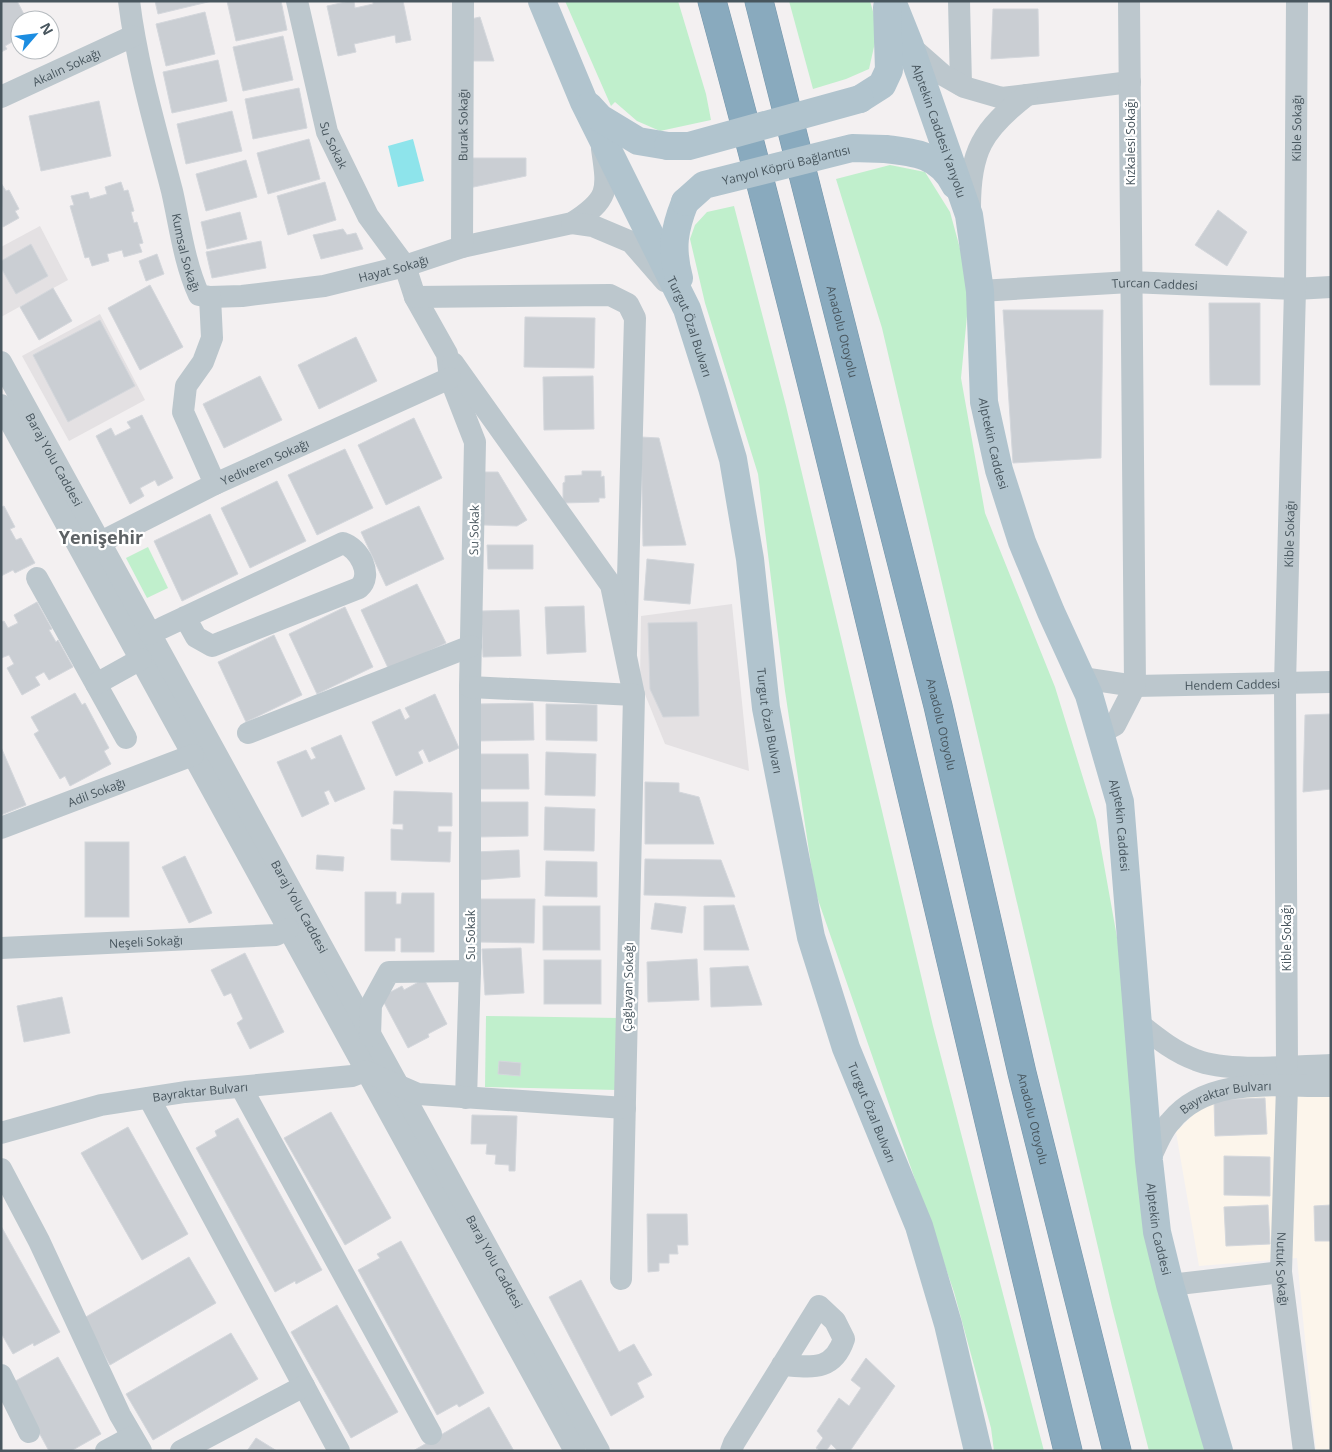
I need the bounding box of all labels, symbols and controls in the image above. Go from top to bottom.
north arrow [10,10,60,60]
text: N [36,19,58,38]
street label: Akalın Sokağı [29,44,103,90]
street label: Alptekin Caddesi Yanyolu [908,61,971,200]
street label: Burak Sokağı [454,89,471,161]
street label: Kible Sokağı [1287,95,1305,162]
street label: Kızkalesi Sokağı [1122,99,1139,185]
street label: Su Sokak [316,120,352,172]
street label: Yanyol Köprü Bağlantısı [720,140,852,189]
street label: Kumsal Sokağı [168,212,205,294]
street label: Hayat Sokağı [357,250,431,286]
street label: Turgut Özal Bulvarı [663,273,716,379]
street label: Turcan Caddesi [1111,273,1198,293]
street label: Anadolu Otoyolu [823,284,863,379]
street label: Alptekin Caddesi [975,398,1013,491]
street label: Baraj Yolu Caddesi [22,410,87,509]
street label: Yediveren Sokağı [218,434,311,489]
street label: Kible Sokağı [1279,500,1298,568]
street label: Su Sokak [465,504,483,555]
district label: Yenişehir [59,525,143,549]
street label: Turgut Özal Bulvarı [753,667,787,775]
street label: Hendem Caddesi [1184,675,1280,693]
street label: Anadolu Otoyolu [923,676,961,772]
street label: Adil Sokağı [65,773,128,810]
street label: Alptekin Caddesi [1105,777,1134,872]
street label: Baraj Yolu Caddesi [267,857,332,956]
street label: Kible Sokağı [1278,905,1295,971]
street label: Su Sokak [462,909,479,960]
street label: Neşeli Sokağı [109,931,183,951]
street label: Çağlayan Sokağı [619,942,637,1032]
street label: Turgut Özal Bulvarı [844,1060,900,1165]
street label: Anadolu Otoyolu [1014,1071,1053,1166]
street label: Bayraktar Bulvarı [1176,1077,1271,1117]
street label: Bayraktar Bulvarı [151,1078,249,1105]
street label: Alptekin Caddesi [1143,1182,1176,1277]
street label: Baraj Yolu Caddesi [462,1212,527,1311]
street label: Nutuk Sokağı [1272,1232,1294,1307]

